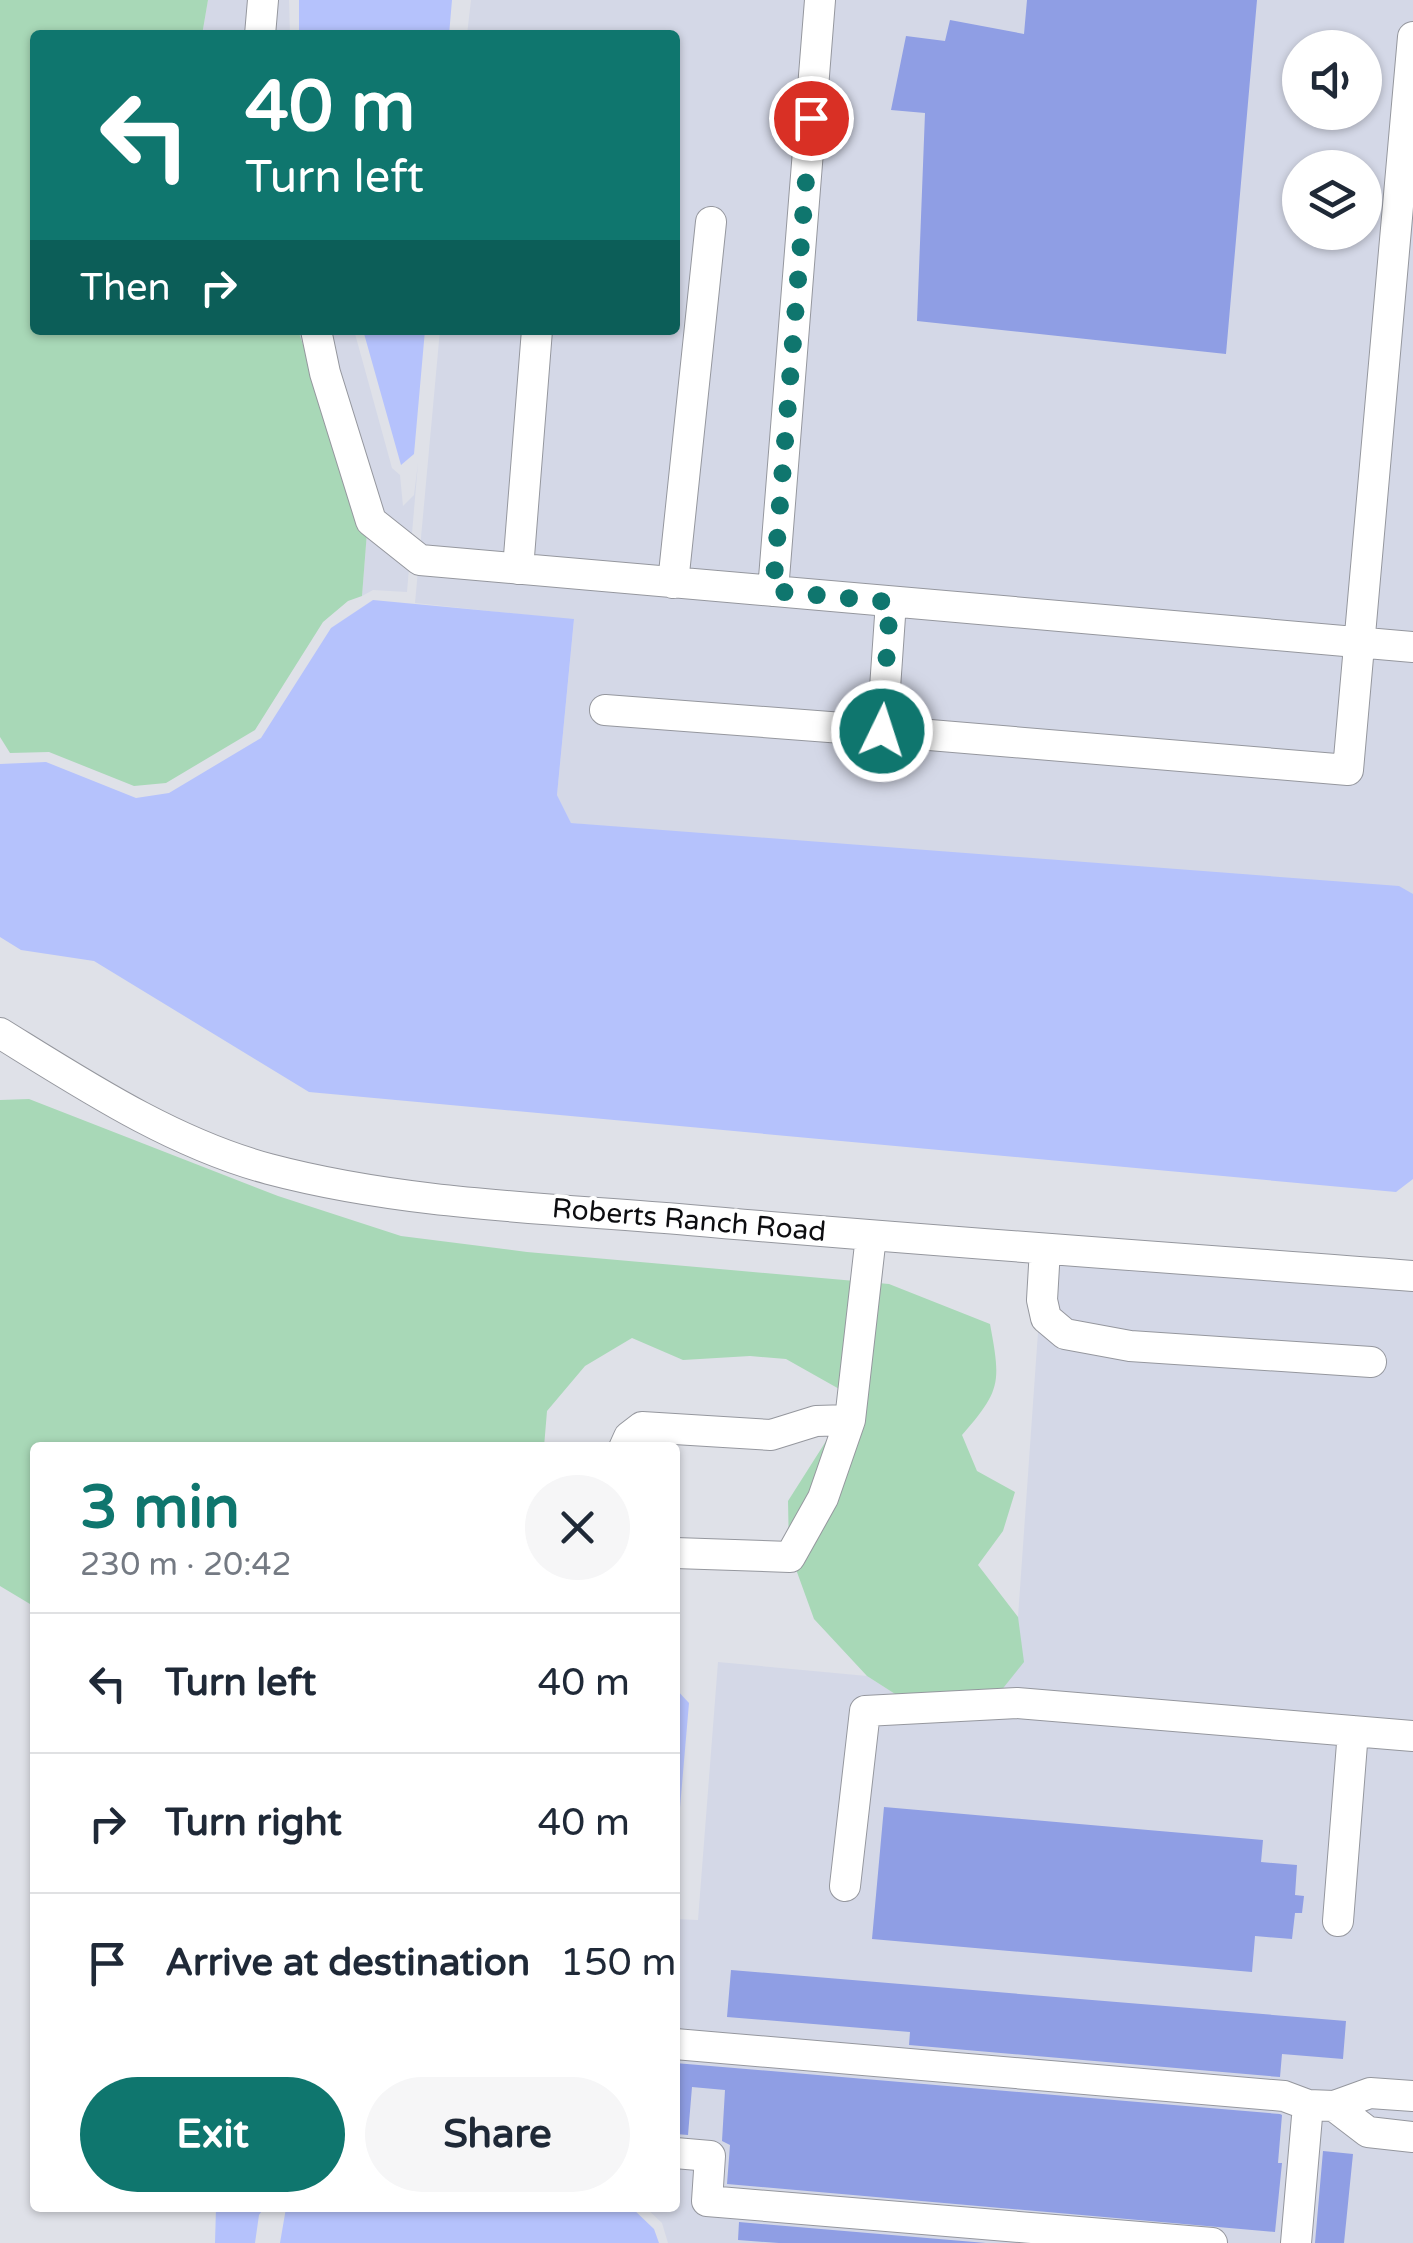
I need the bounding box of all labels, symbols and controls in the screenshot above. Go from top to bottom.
map controls [1282,30,1382,250]
button: sound [1282,30,1382,130]
text: 40 m [245,66,415,150]
icon: left [80,70,210,200]
pin [769,76,854,161]
icon: arrive [784,91,839,146]
button: layers [1282,150,1382,250]
text: Turn left [245,151,424,205]
icon: right [191,260,246,315]
text: Then [80,265,171,311]
position arrow [830,679,934,783]
street label: Roberts Ranch Road [551,1191,827,1249]
text: 3 min [80,1472,240,1544]
button: close [525,1475,630,1580]
text: 230 m · 20:42 [80,1546,292,1584]
icon: left [80,1656,135,1711]
text: Turn left [165,1660,316,1706]
text: 40 m [538,1660,630,1706]
icon: right [80,1796,135,1851]
text: Turn right [165,1800,342,1846]
text: 40 m [538,1800,630,1846]
icon: arrive [80,1936,135,1991]
text: Arrive at destination [165,1940,530,1986]
text: 150 m [560,1940,676,1986]
button: Exit [80,2077,345,2192]
button: Share [365,2077,630,2192]

